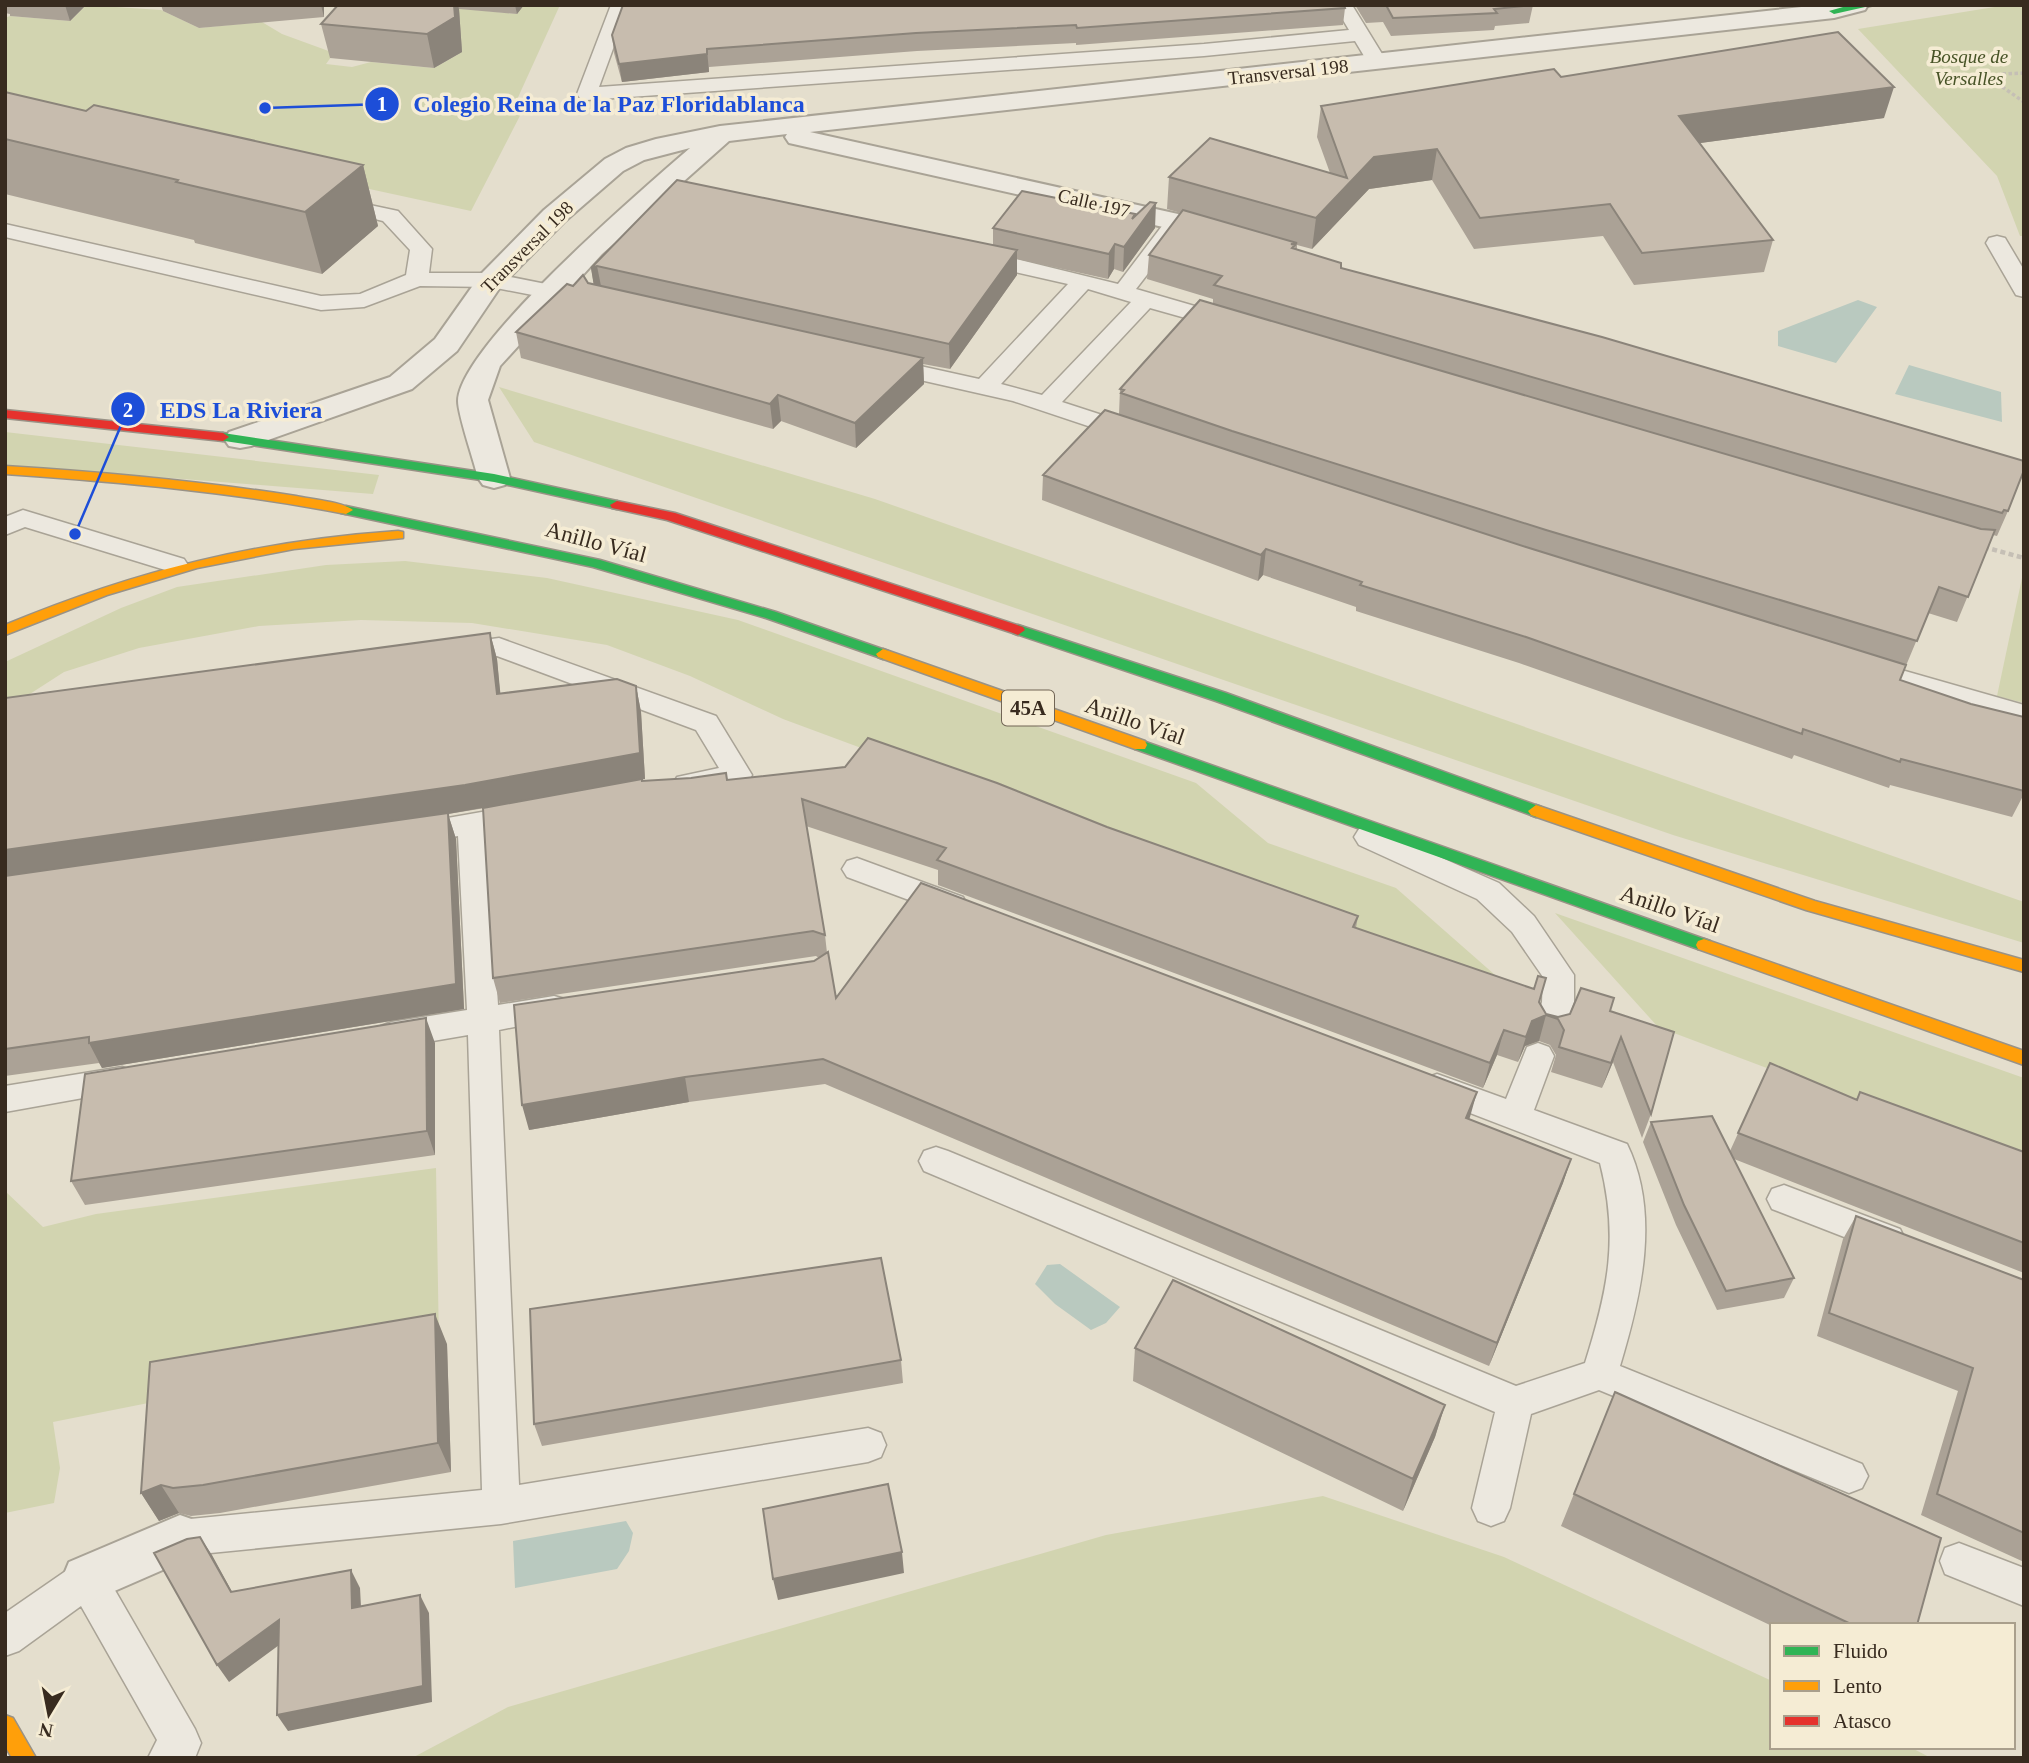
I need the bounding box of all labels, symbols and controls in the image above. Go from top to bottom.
park label: Bosque de Versalles [1930,46,2008,89]
street label: Transversal 198 [1227,55,1349,89]
callout: Colegio Reina de la Paz Floridablanca [365,82,819,127]
text: Colegio Reina de la Paz Floridablanca [413,91,805,117]
text: 1 [377,92,387,116]
street label: Calle 197 [1056,185,1132,221]
street label: Transversal 198 [477,197,577,297]
callout: EDS La Riviera [111,387,336,432]
text: EDS La Riviera [160,397,322,423]
text: 2 [123,398,133,422]
street label: Anillo Víal [543,517,649,567]
road number: 45A [1002,690,1054,726]
street label: Anillo Víal [1082,692,1188,750]
street label: Anillo Víal [1617,880,1723,938]
legend [1770,1623,2015,1749]
text: Fluido [1833,1639,1888,1663]
text: Lento [1833,1674,1882,1698]
north arrow [14,1679,84,1749]
text: Atasco [1833,1709,1891,1733]
text: N [37,1719,55,1742]

